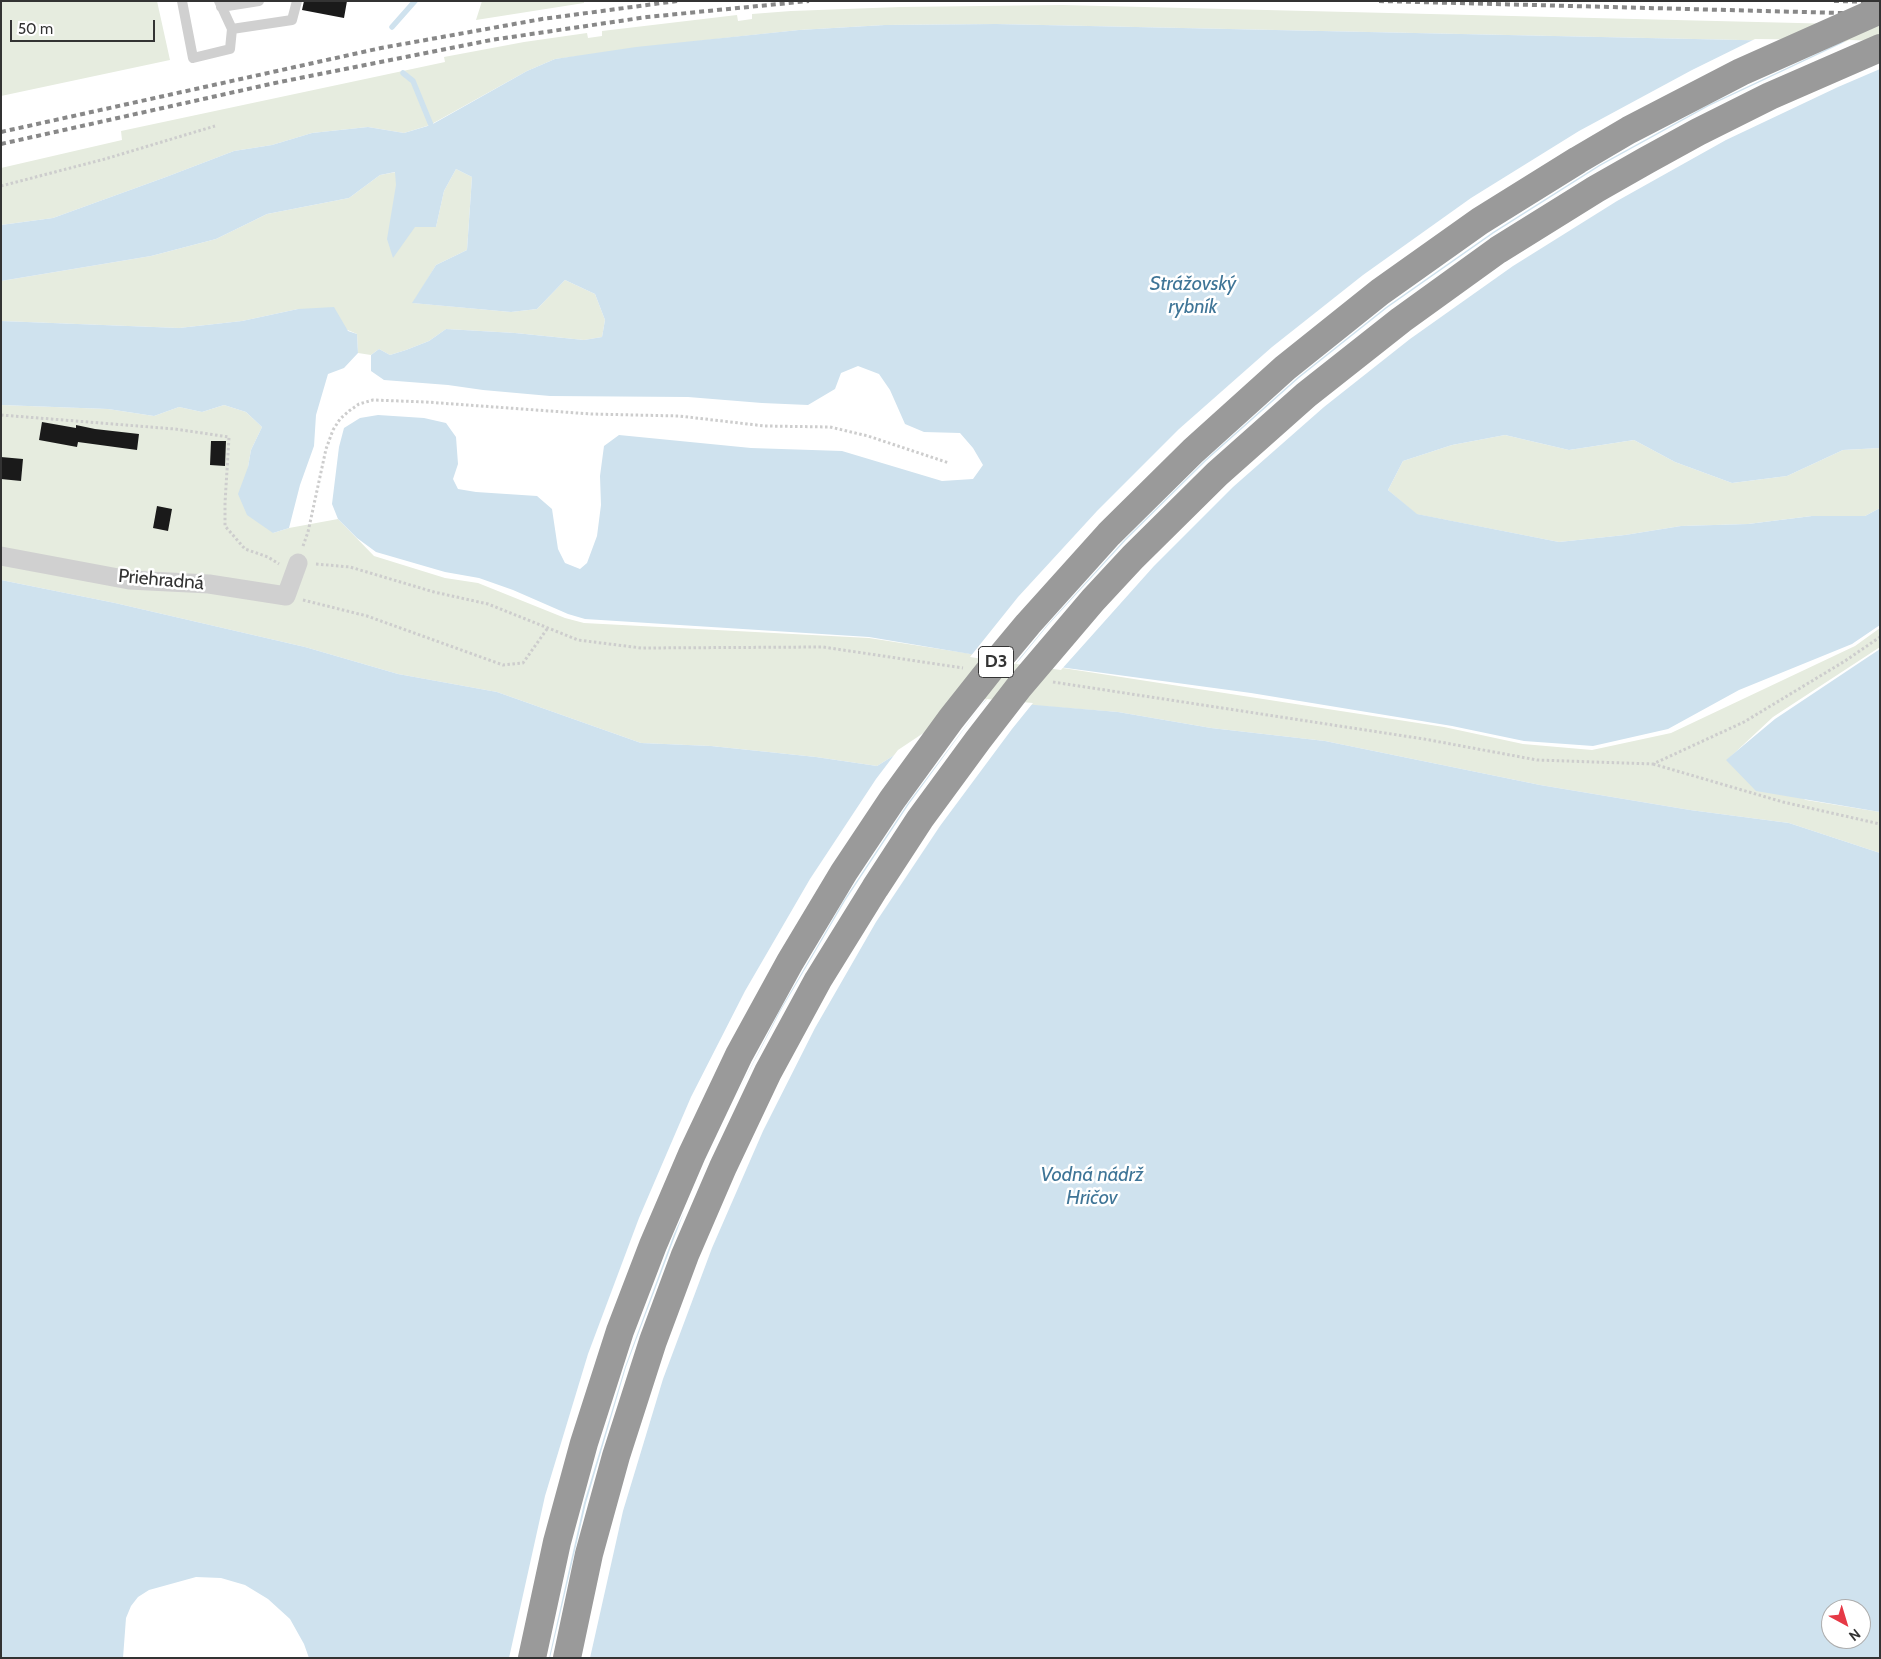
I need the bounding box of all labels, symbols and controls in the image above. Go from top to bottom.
scale bar [12,10,158,42]
text: 50 m [18,20,53,38]
water label: Strážovský rybník [1150,272,1236,319]
street label: Priehradná [117,565,205,595]
road number: D3 [978,646,1014,678]
water label: Vodná nádrž Hričov [1040,1163,1144,1210]
north arrow [1821,1599,1871,1649]
text: N [1845,1625,1864,1645]

